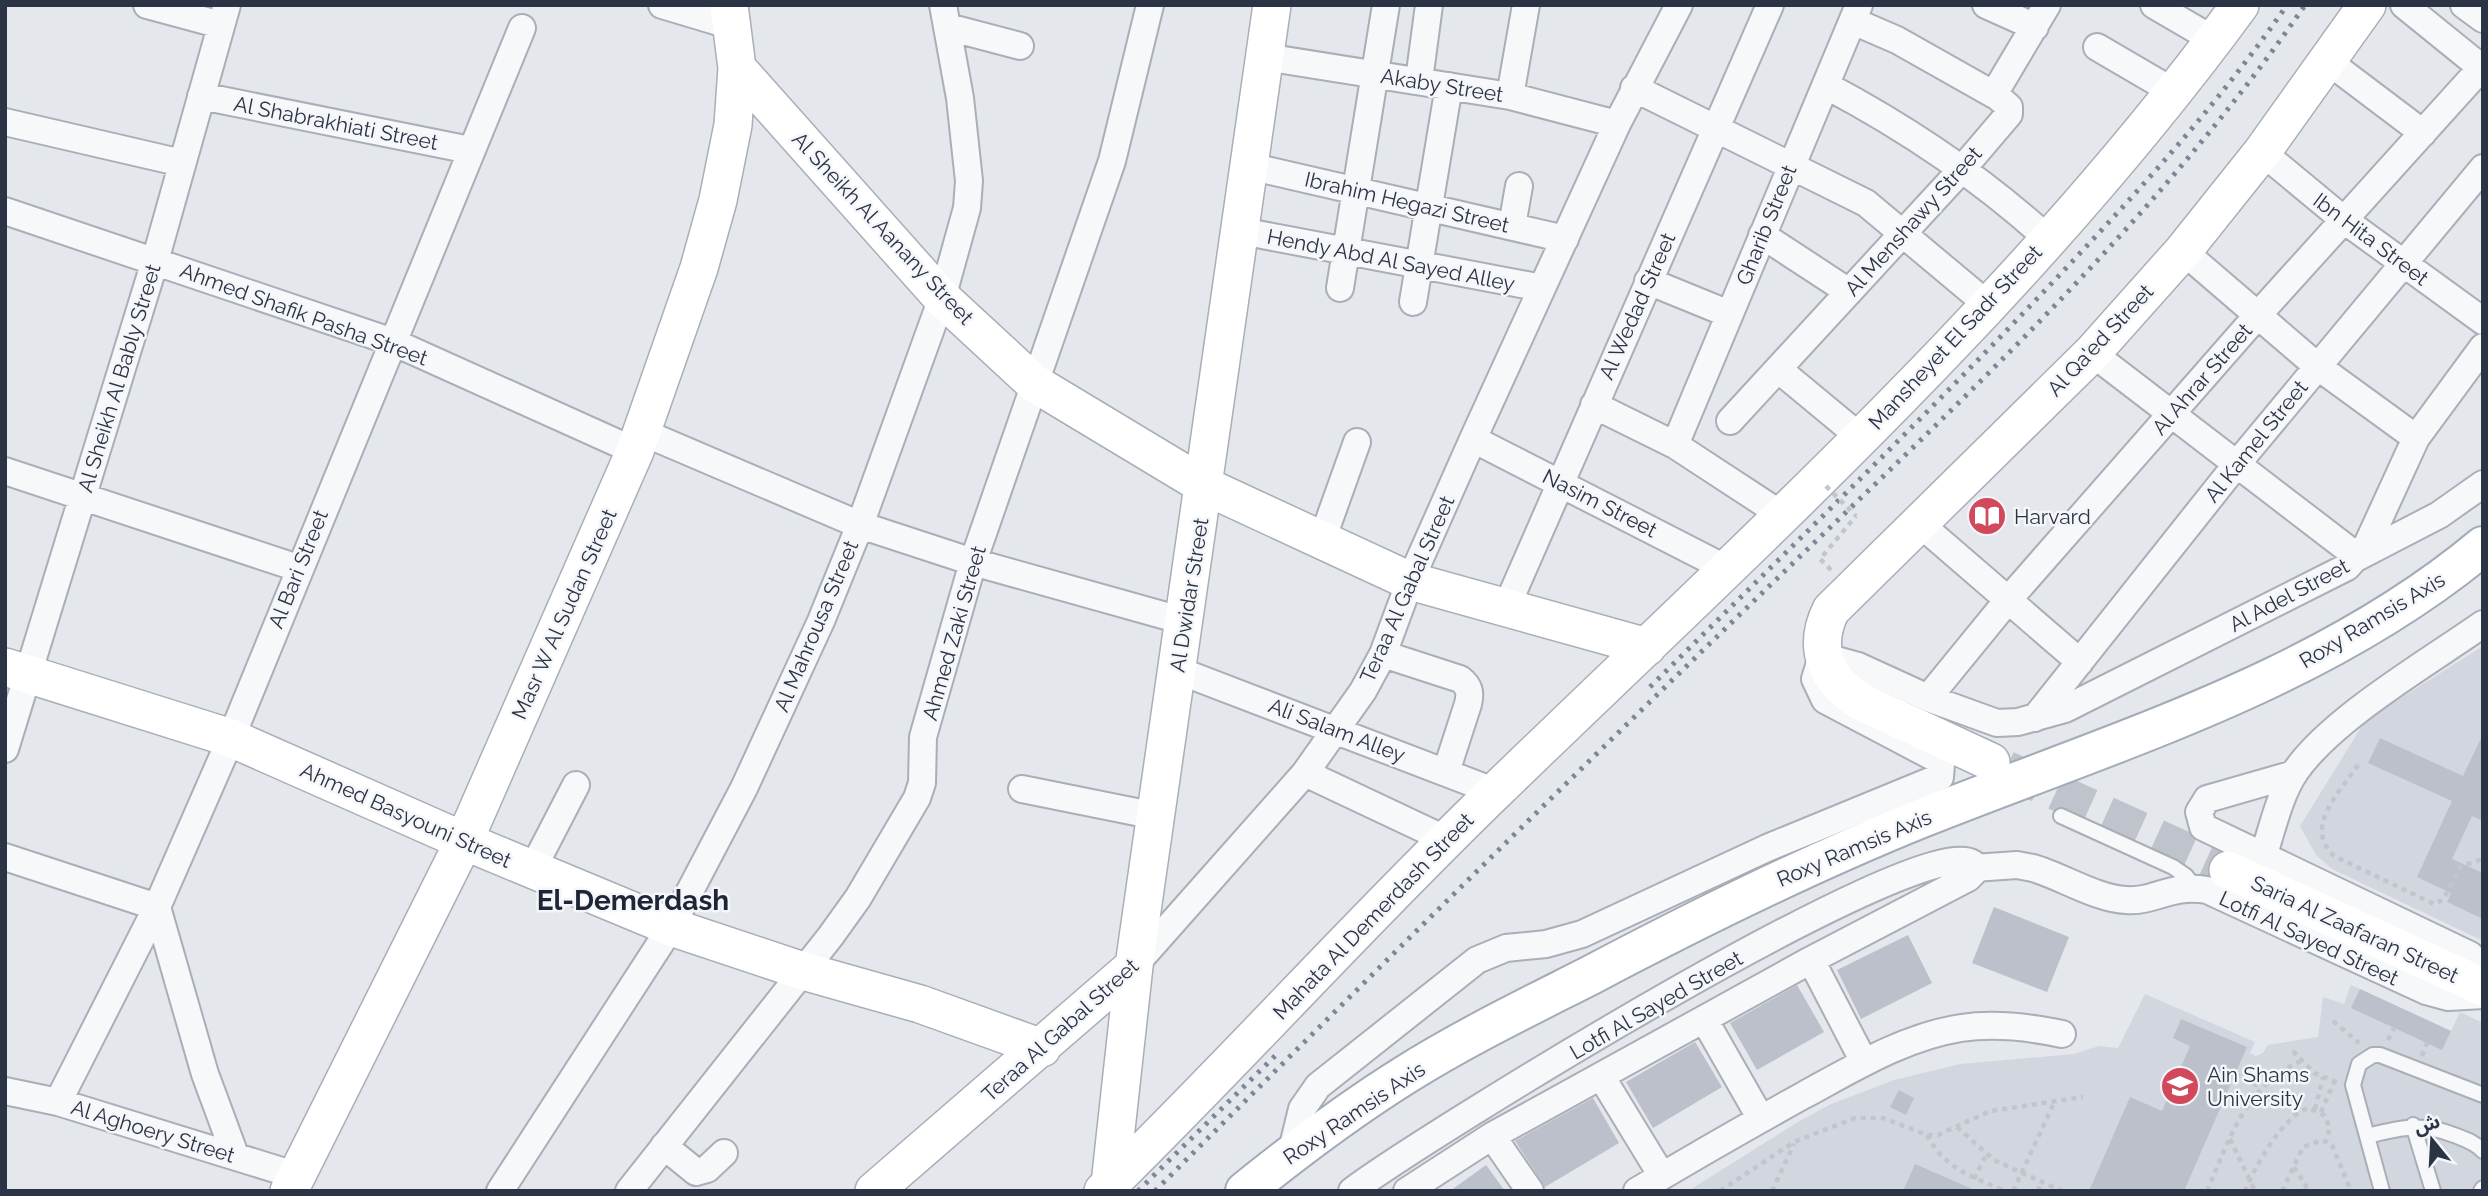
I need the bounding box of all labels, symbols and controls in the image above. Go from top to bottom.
street label: Akaby Street [1379,63,1505,107]
street label: Al Shabrakhiati Street [232,91,440,155]
street label: Al Sheikh Al Aanany Street [787,127,979,329]
street label: Al Menshawy Street [1839,141,1987,301]
street label: Gharib Street [1731,161,1801,289]
street label: Ibrahim Hegazi Street [1302,166,1512,238]
street label: Ibn Hita Street [2308,188,2434,290]
street label: Hendy Abd Al Sayed Alley [1265,224,1517,296]
street label: Al Wedad Street [1593,229,1681,383]
street label: Mansheyet El Sadr Street [1863,240,2047,434]
street label: Ahmed Shafik Pasha Street [177,257,431,371]
street label: Al Sheikh Al Bably Street [72,261,166,495]
street label: Al Qa'ed Street [2042,279,2158,401]
street label: Al Ahrar Street [2147,318,2257,440]
street label: Al Kamel Street [2199,375,2313,507]
street label: Nasim Street [1539,463,1661,543]
street label: Teraa Al Gabal Street [1355,492,1459,686]
library icon: Harvard [1966,495,2008,537]
place label: Harvard [2014,504,2091,529]
street label: Masr W Al Sudan Street [506,505,622,723]
street label: Al Bari Street [263,506,333,632]
street label: Al Dwidar Street [1164,516,1214,674]
street label: Al Mahrousa Street [769,537,863,715]
street label: Ahmed Zaki Street [917,543,991,723]
street label: Al Adel Street [2225,553,2353,637]
street label: Roxy Ramsis Axis [2295,567,2449,673]
street label: Ali Salam Alley [1265,692,1409,768]
street label: Ahmed Basyouni Street [297,757,515,873]
street label: Roxy Ramsis Axis [1773,804,1935,892]
street label: Mahata Al Demerdash Street [1268,807,1478,1025]
street label: Saria Al Zaafaran Street [2247,870,2463,988]
district label: El-Demerdash [537,884,729,917]
street label: Lotfi Al Sayed Street [2215,885,2403,991]
street label: Lotfi Al Sayed Street [1565,945,1747,1065]
street label: Teraa Al Gabal Street [977,953,1143,1107]
street label: Roxy Ramsis Axis [1278,1056,1430,1170]
place label: Ain Shams University [2207,1062,2309,1111]
school or university icon: Ain Shams University [2159,1065,2201,1107]
street label: Al Aghoery Street [68,1094,238,1168]
north arrow [2397,1105,2467,1175]
text: ش [2411,1109,2443,1138]

